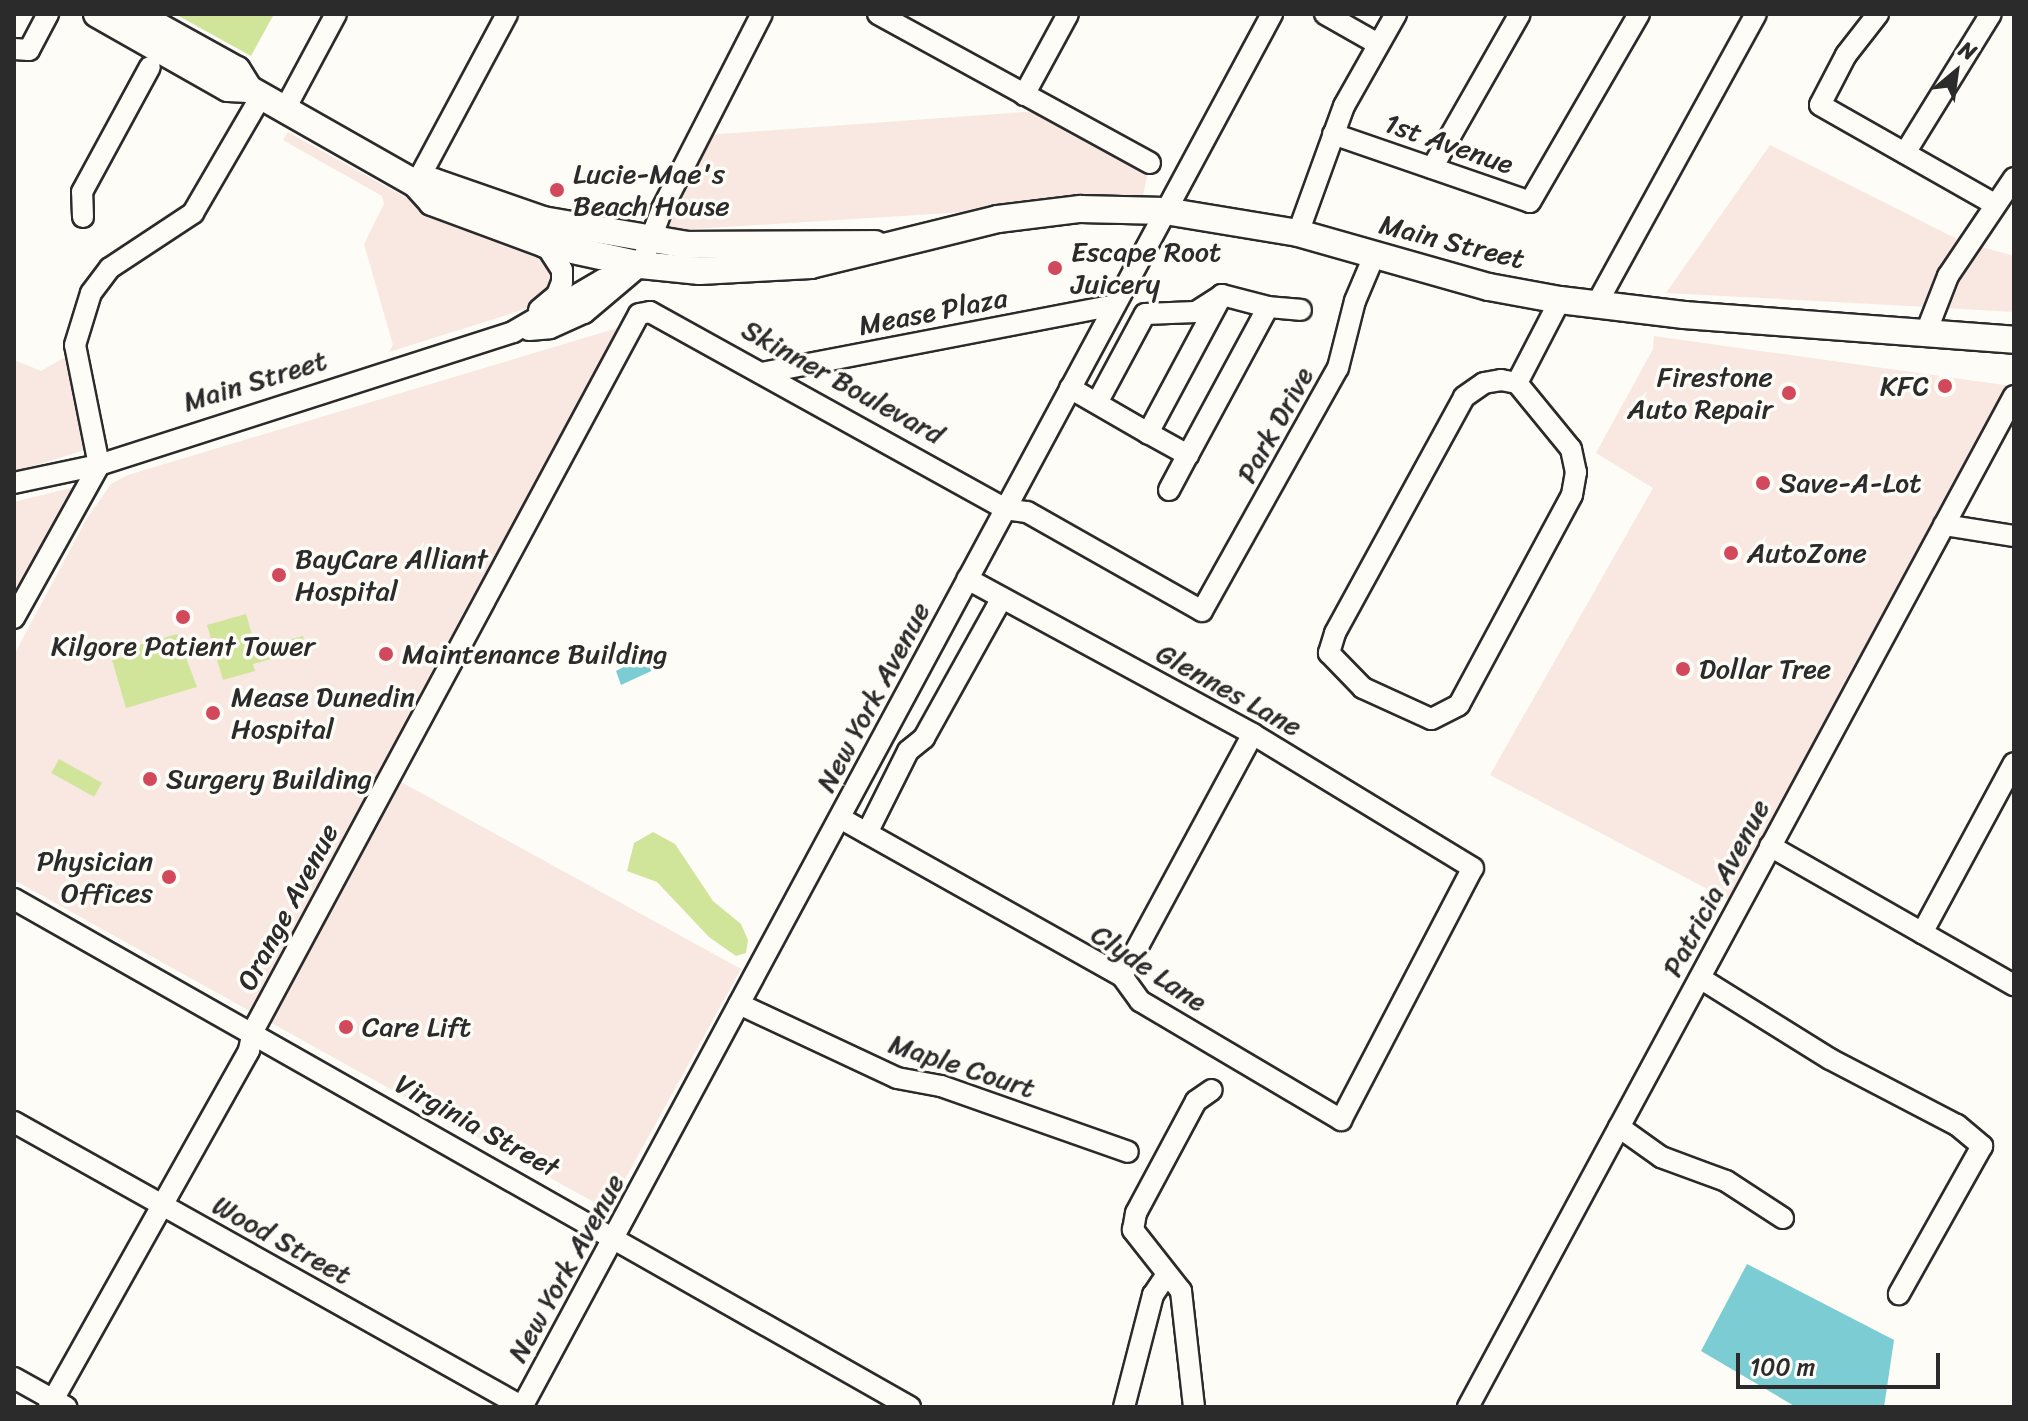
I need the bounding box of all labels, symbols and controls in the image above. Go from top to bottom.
text: N [1952,30,1984,71]
north arrow [1916,32,1996,112]
street label: 1st Avenue [1380,106,1518,182]
place label: Lucie-Mae's Beach House [573,157,730,223]
marker: Lucie-Mae's Beach House [548,181,566,199]
street label: Main Street [1376,208,1528,276]
place label: Escape Root Juicery [1071,235,1222,301]
marker: Escape Root Juicery [1046,259,1064,277]
street label: Mease Plaza [856,281,1010,343]
street label: Skinner Boulevard [736,313,950,451]
street label: Main Street [179,343,331,419]
place label: Firestone Auto Repair [1626,360,1773,426]
street label: Park Drive [1229,361,1321,489]
place label: KFC [1880,369,1929,403]
marker: KFC [1936,377,1954,395]
marker: Firestone Auto Repair [1780,384,1798,402]
place label: Save-A-Lot [1779,466,1921,500]
marker: Save-A-Lot [1754,474,1772,492]
place label: AutoZone [1747,536,1867,570]
place label: BayCare Alliant Hospital [295,542,489,608]
marker: AutoZone [1722,544,1740,562]
marker: BayCare Alliant Hospital [270,566,288,584]
street label: New York Avenue [809,596,937,798]
marker: Kilgore Patient Tower [174,608,192,626]
place label: Kilgore Patient Tower [51,629,315,663]
street label: Glennes Lane [1150,636,1308,744]
place label: Maintenance Building [402,637,668,671]
marker: Maintenance Building [377,645,395,663]
place label: Dollar Tree [1699,652,1832,686]
marker: Dollar Tree [1674,660,1692,678]
place label: Mease Dunedin Hospital [231,680,415,746]
marker: Mease Dunedin Hospital [202,702,224,724]
place label: Surgery Building [166,762,372,796]
marker: Surgery Building [141,770,159,788]
street label: Patricia Avenue [1655,794,1777,982]
street label: Orange Avenue [230,818,346,996]
place label: Physician Offices [37,844,153,910]
marker: Physician Offices [160,868,178,886]
street label: Clyde Lane [1085,917,1213,1019]
place label: Care Lift [362,1010,471,1044]
marker: Care Lift [337,1018,355,1036]
street label: Maple Court [885,1027,1039,1105]
street label: Virginia Street [389,1067,565,1185]
street label: New York Avenue [500,1168,632,1368]
street label: Wood Street [207,1188,357,1292]
scale bar [1740,1337,1944,1387]
text: 100 m [1750,1346,1815,1388]

